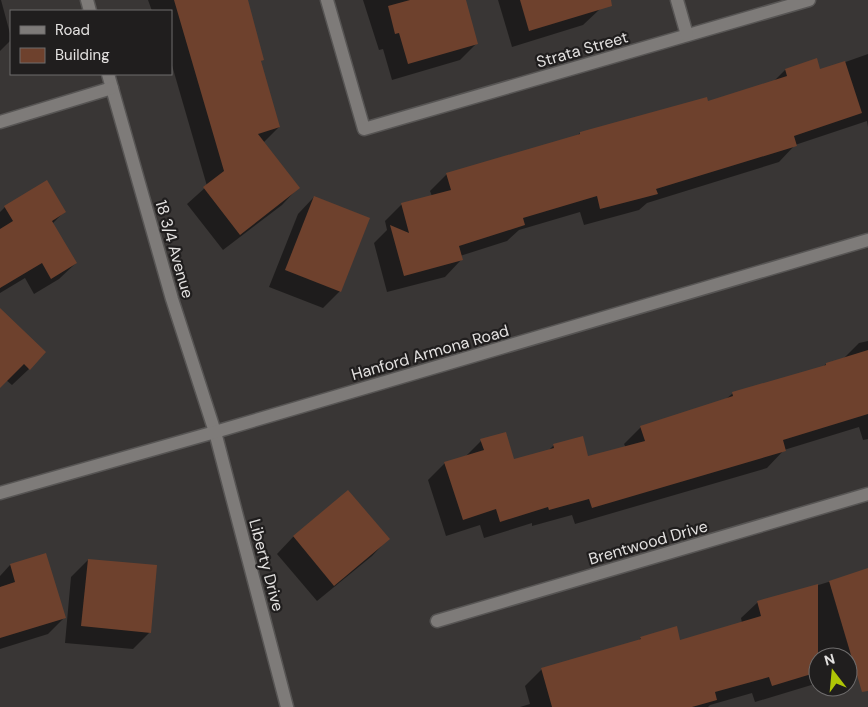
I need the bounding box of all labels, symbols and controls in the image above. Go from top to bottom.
legend [10,10,172,75]
text: Road [55,20,90,40]
street label: Strata Street [534,26,630,73]
text: Building [55,45,110,65]
street label: 18 3/4 Avenue [150,198,199,301]
street label: Hanford Armona Road [349,320,511,385]
street label: Brentwood Drive [586,515,710,570]
street label: Liberty Drive [244,517,289,614]
north arrow [808,647,858,697]
text: N [822,649,837,670]

